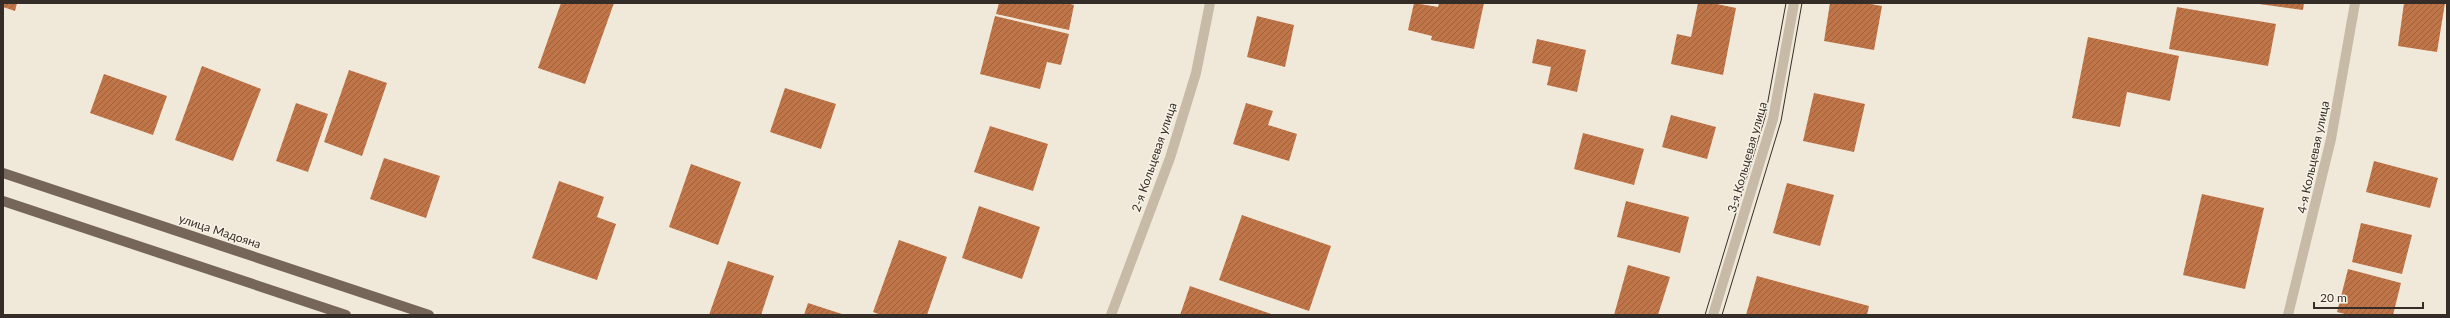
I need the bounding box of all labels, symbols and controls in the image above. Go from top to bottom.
street label: 4-я Кольцевая улица [2294,99,2332,215]
street label: 2-я Кольцевая улица [1128,100,1180,214]
street label: 3-я Кольцевая улица [1724,100,1770,214]
street label: улица Мадояна [177,211,263,251]
scale bar [2314,284,2423,310]
text: 20 m [2320,290,2347,305]

